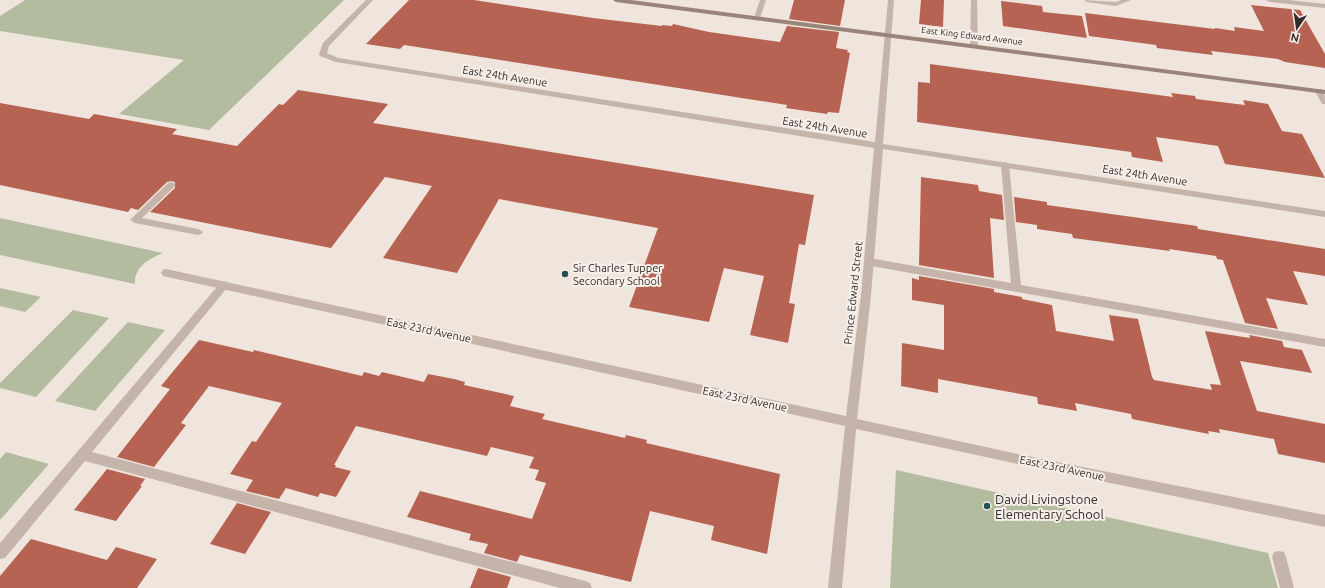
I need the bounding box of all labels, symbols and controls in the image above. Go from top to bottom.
north arrow [1277,8,1317,48]
street label: East King Edward Avenue [921,25,1023,47]
text: N [1289,31,1300,45]
street label: East 24th Avenue [462,63,548,89]
street label: East 24th Avenue [782,114,868,140]
street label: East 24th Avenue [1102,162,1188,188]
street label: Prince Edward Street [842,240,864,345]
place label: Sir Charles Tupper Secondary School [573,262,663,287]
marker: Sir Charles Tupper Secondary School [560,269,570,279]
street label: East 23rd Avenue [386,315,472,345]
street label: East 23rd Avenue [702,384,788,414]
street label: East 23rd Avenue [1019,453,1105,483]
place label: David Livingstone Elementary School [995,492,1104,521]
marker: David Livingstone Elementary School [982,501,992,511]

